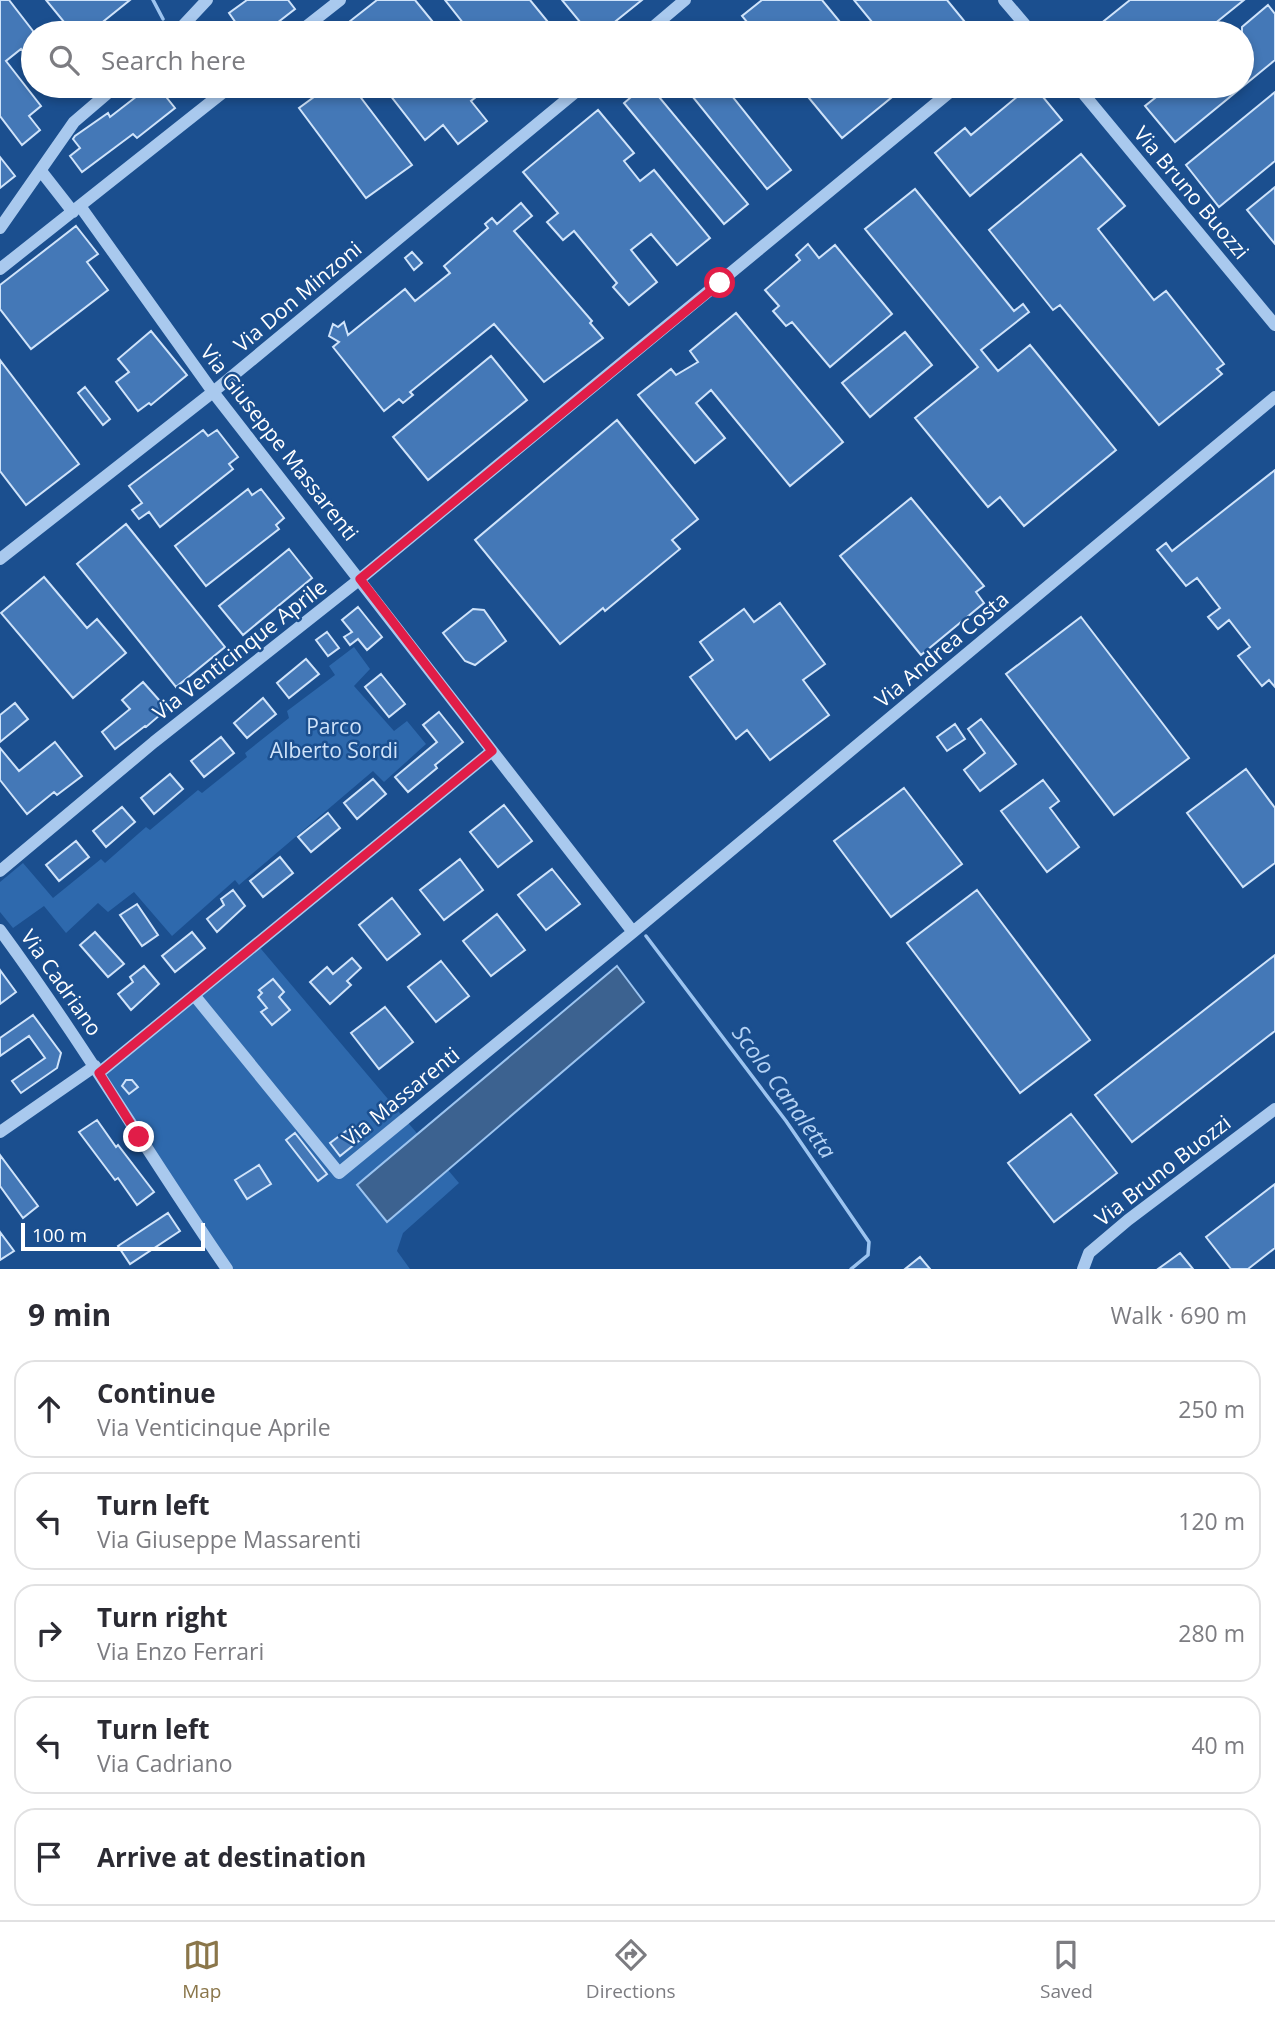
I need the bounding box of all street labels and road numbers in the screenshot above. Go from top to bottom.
street label: Via Bruno Buozzi [1128,120,1256,265]
street label: Via Don Minzoni [228,234,367,358]
street label: Via Giuseppe Massarenti [194,339,365,546]
street label: Via Venticinque Aprile [147,573,332,726]
street label: Via Andrea Costa [869,585,1014,713]
street label: Via Cadriano [15,924,109,1041]
street label: Via Massarenti [336,1040,465,1152]
street label: Via Bruno Buozzi [1089,1108,1236,1232]

